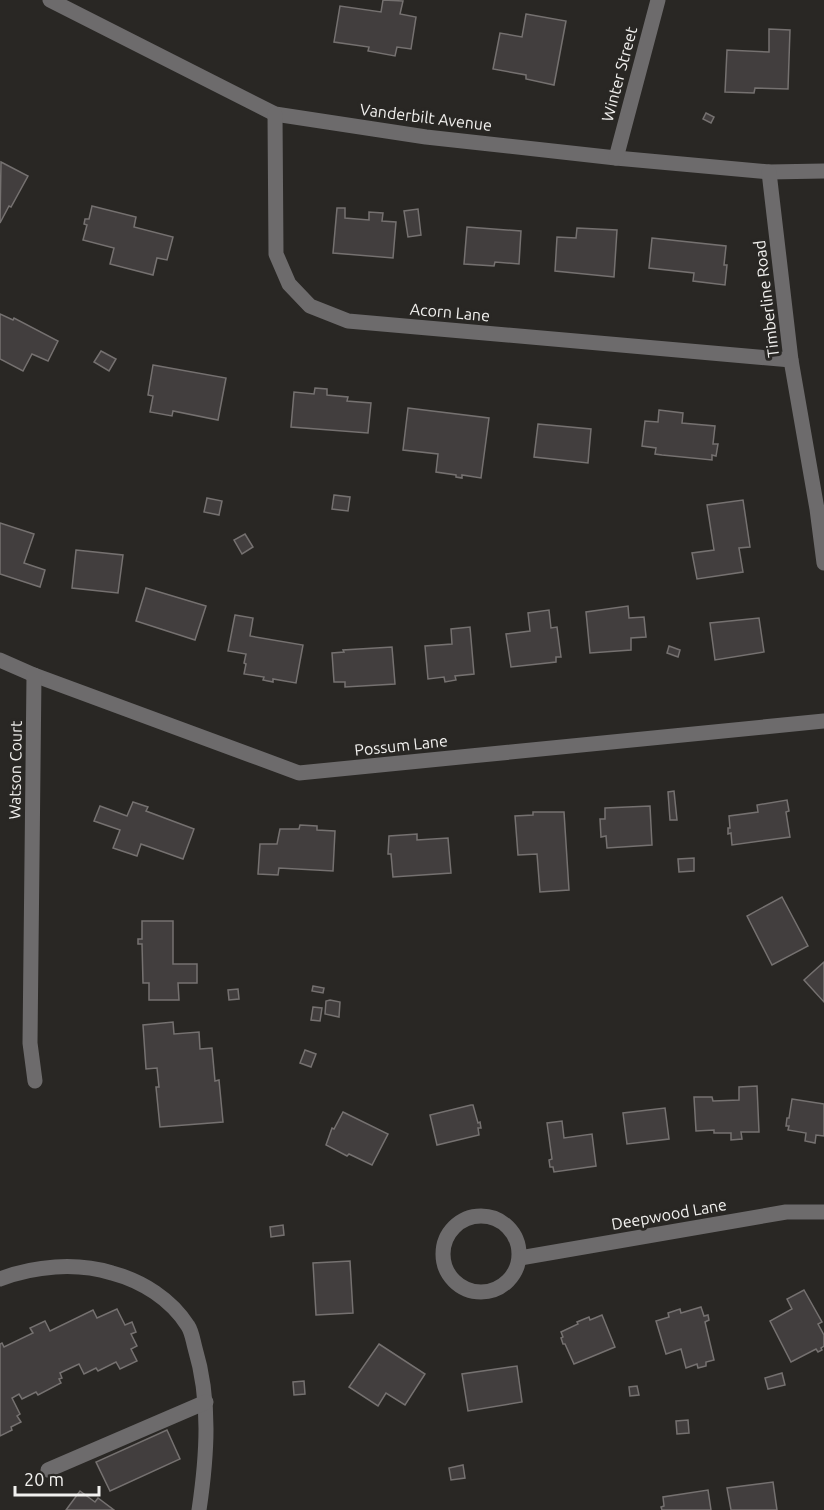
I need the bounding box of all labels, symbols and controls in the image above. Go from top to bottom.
street label: Winter Street [598,24,641,123]
street label: Vanderbilt Avenue [359,100,493,134]
street label: Timberline Road [750,239,782,359]
street label: Acorn Lane [409,300,491,324]
street label: Watson Court [5,720,25,820]
street label: Possum Lane [354,731,448,759]
street label: Deepwood Lane [610,1195,728,1233]
scale bar [15,1459,99,1497]
text: 20 m [24,1469,64,1489]

